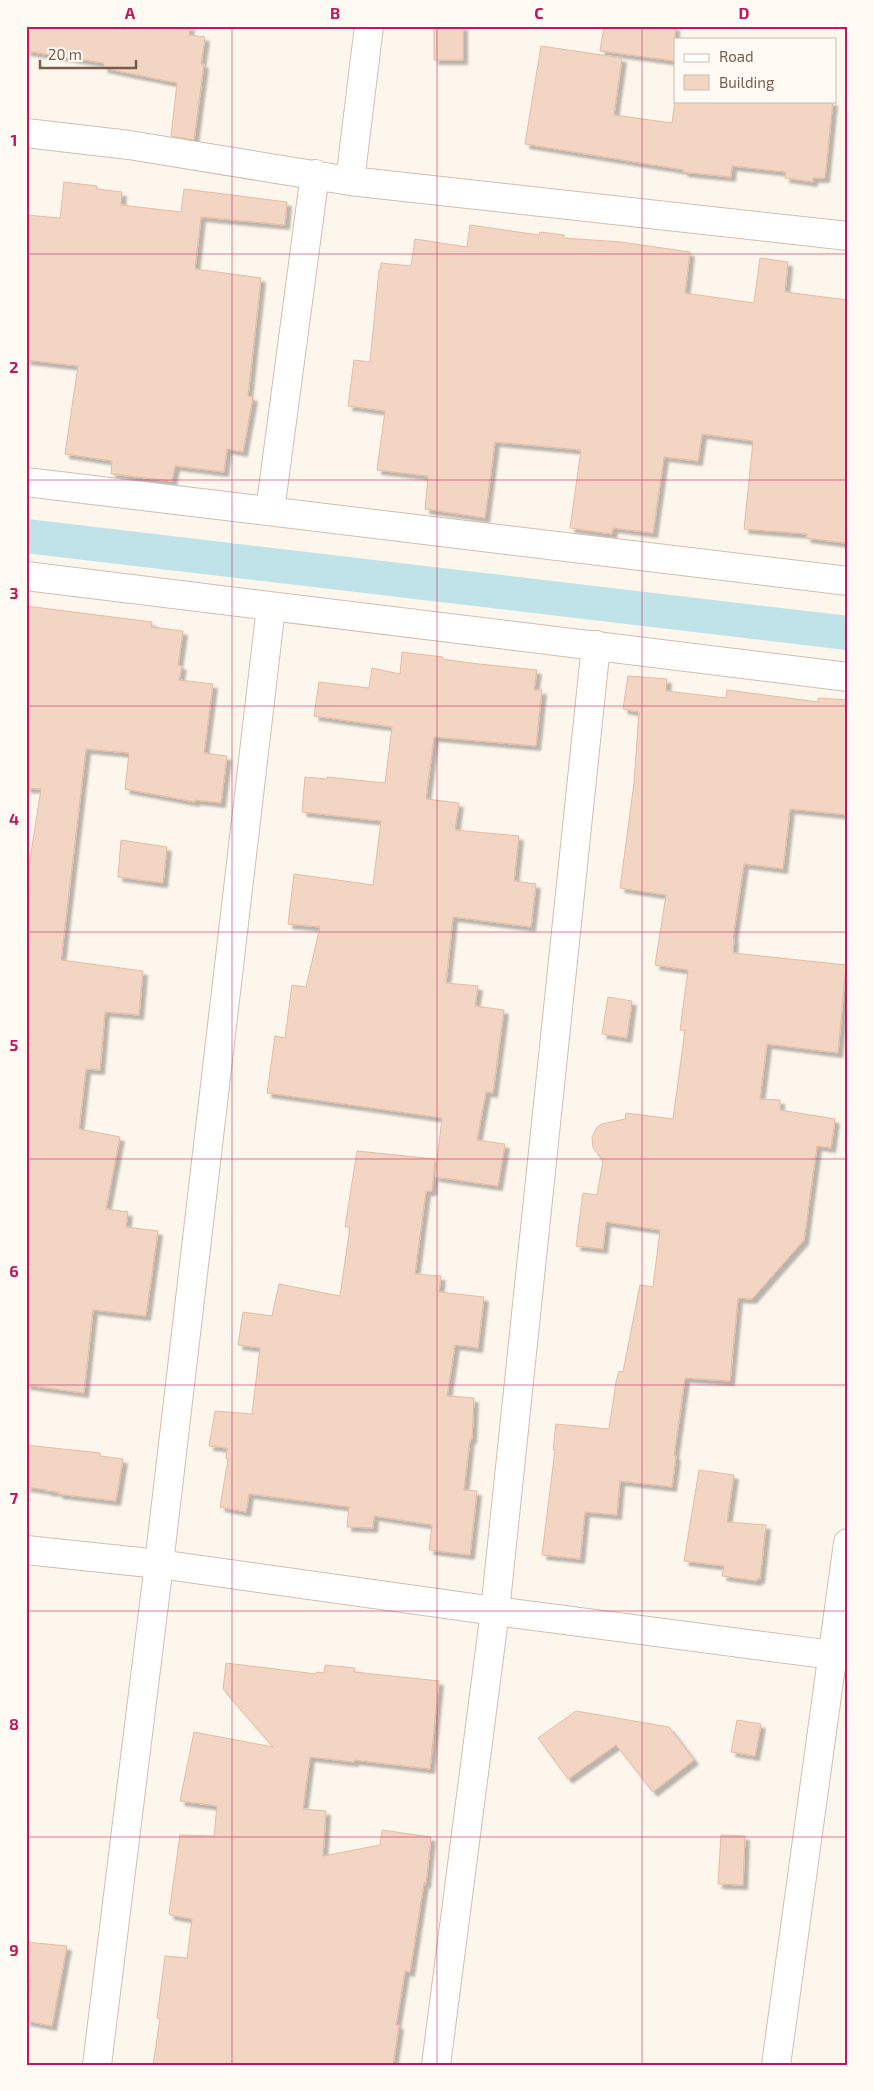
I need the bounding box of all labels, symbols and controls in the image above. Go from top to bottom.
text: A [125,3,136,22]
text: B [330,3,340,22]
text: C [534,3,544,22]
text: D [739,3,750,22]
scale bar [40,38,136,70]
legend [674,38,836,102]
text: 20 m [48,45,82,63]
text: Road [719,47,754,65]
text: Building [719,73,775,91]
text: 1 [11,130,17,149]
text: 2 [9,357,19,376]
text: 3 [9,583,19,602]
text: 4 [9,809,19,828]
text: 5 [10,1035,19,1054]
text: 6 [9,1261,19,1280]
text: 7 [10,1488,19,1507]
text: 8 [9,1714,19,1733]
text: 9 [9,1940,19,1959]

